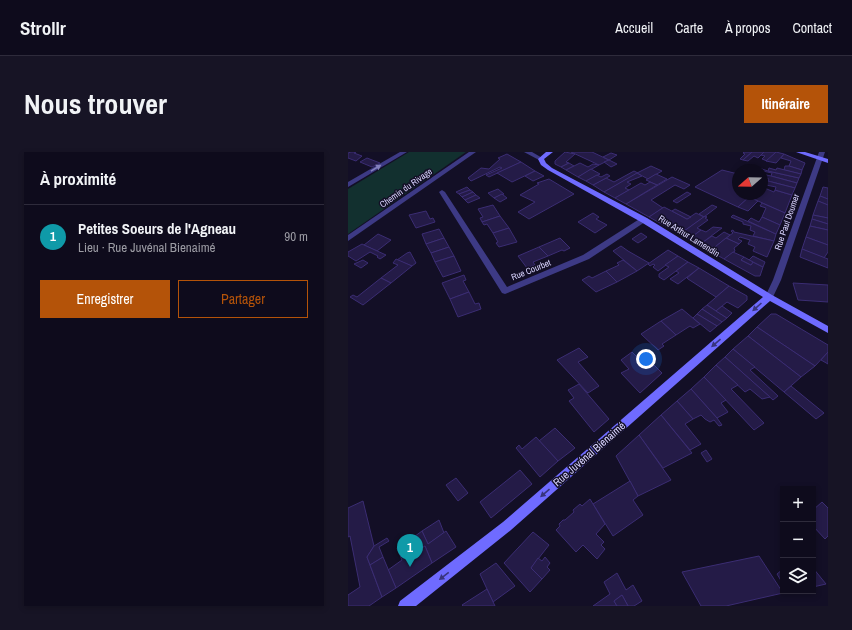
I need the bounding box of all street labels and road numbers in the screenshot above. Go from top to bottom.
street label: Chemin du Rivage [377,165,435,211]
street label: Rue Paul Doumer [772,192,802,252]
street label: Rue Arthur Lamendin [656,212,722,260]
street label: Rue Courbet [509,257,553,283]
street label: Rue Juvénal Bienaimé [550,419,628,489]

